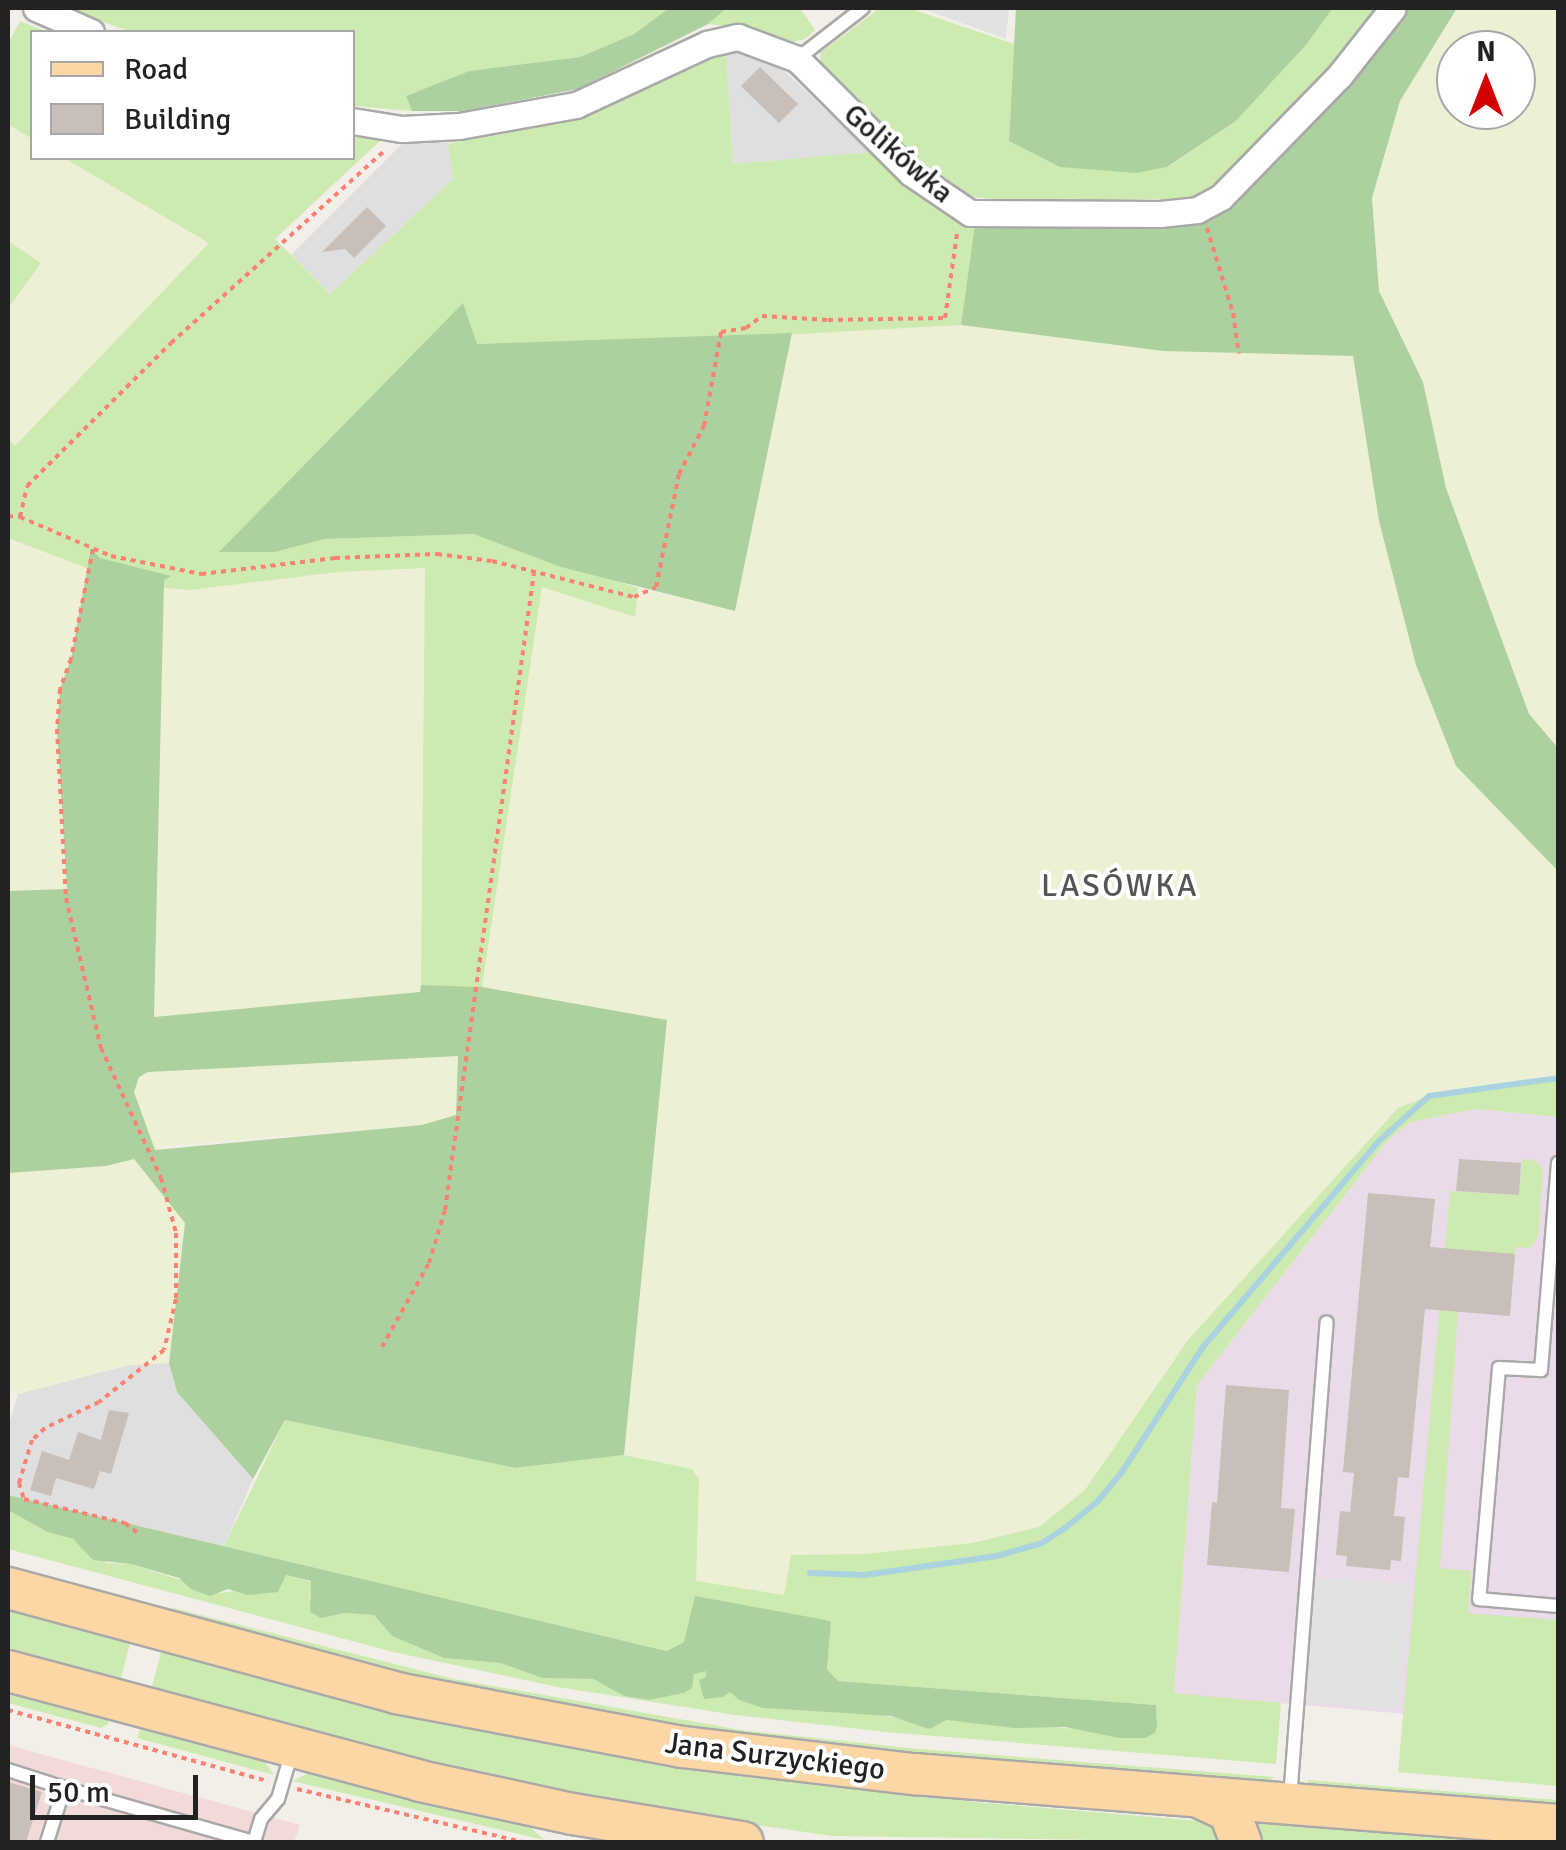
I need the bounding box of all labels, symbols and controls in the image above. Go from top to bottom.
legend [30,30,355,160]
north arrow [1436,30,1536,130]
text: N [1476,35,1496,69]
text: Road [124,51,188,88]
street label: Golikówka [836,97,960,211]
text: Building [124,101,231,138]
district label: LASÓWKA [1041,867,1199,905]
street label: Jana Surzyckiego [663,1726,887,1788]
scale bar [35,1755,202,1817]
text: 50 m [47,1774,110,1811]

